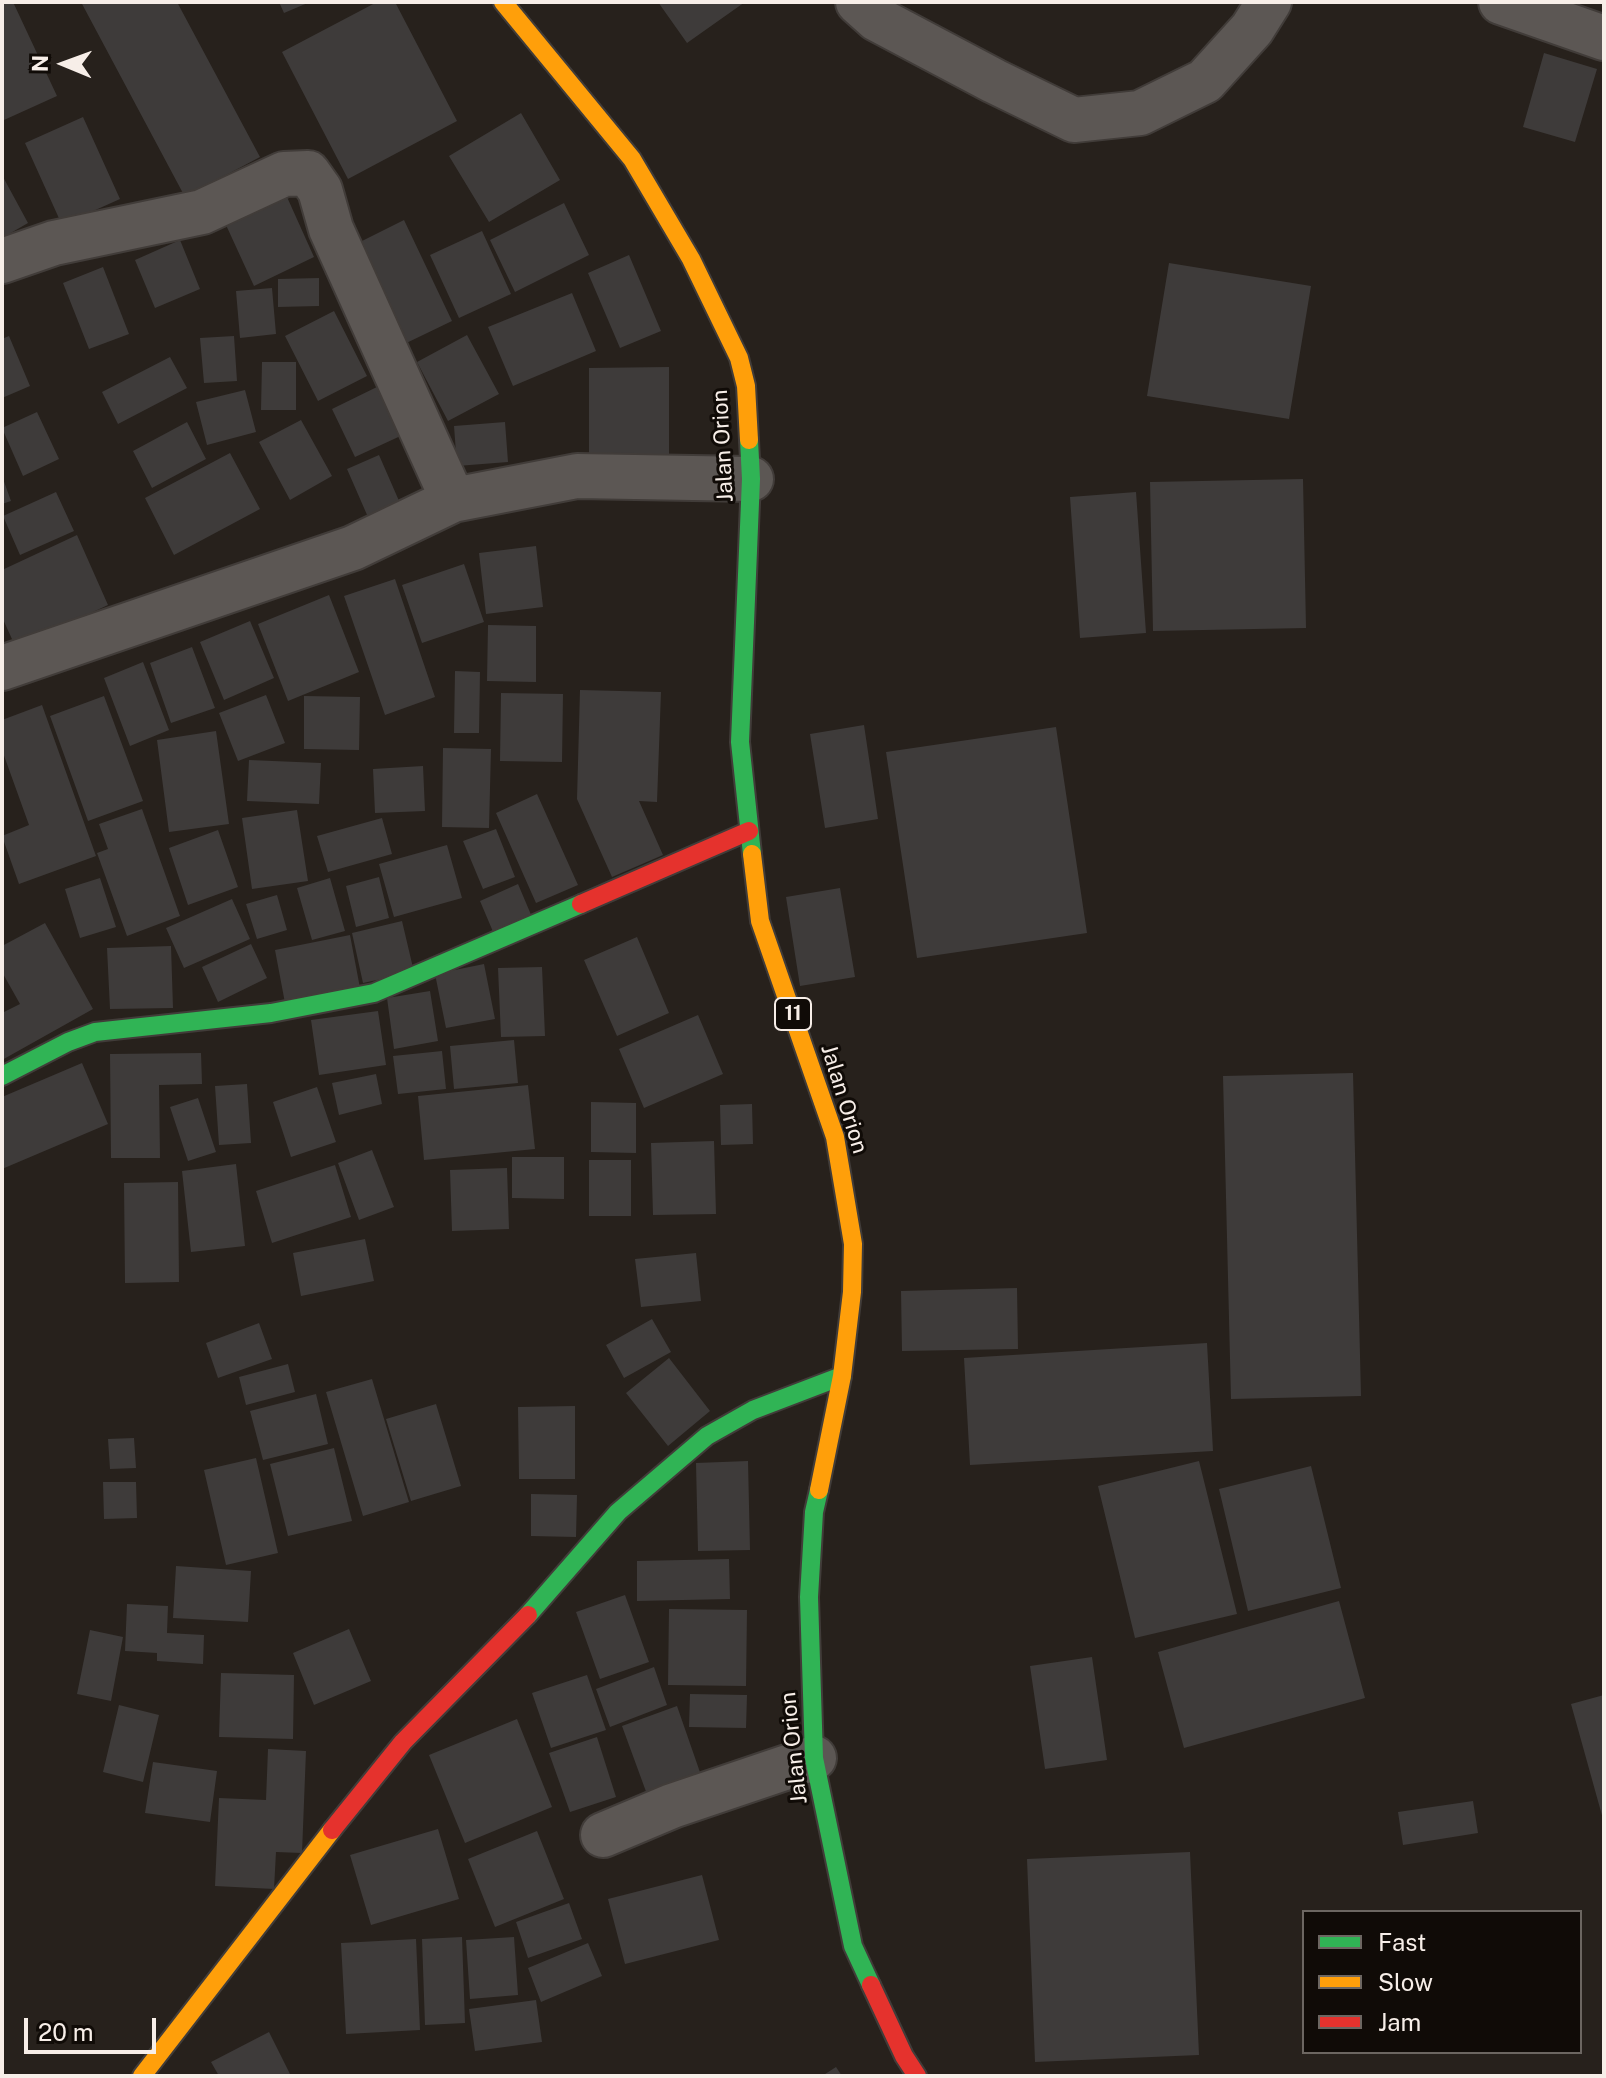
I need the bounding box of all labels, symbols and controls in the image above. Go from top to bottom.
north arrow [24,24,104,104]
text: N [27,55,53,72]
street label: Jalan Orion [707,389,739,503]
road number: 11 [775,998,811,1030]
street label: Jalan Orion [815,1041,873,1157]
street label: Jalan Orion [775,1691,813,1805]
legend [1302,1910,1582,2054]
text: Fast [1378,1928,1426,1956]
text: Slow [1378,1968,1433,1996]
scale bar [28,2002,160,2052]
text: Jam [1378,2008,1421,2036]
text: 20 m [38,2018,94,2046]

